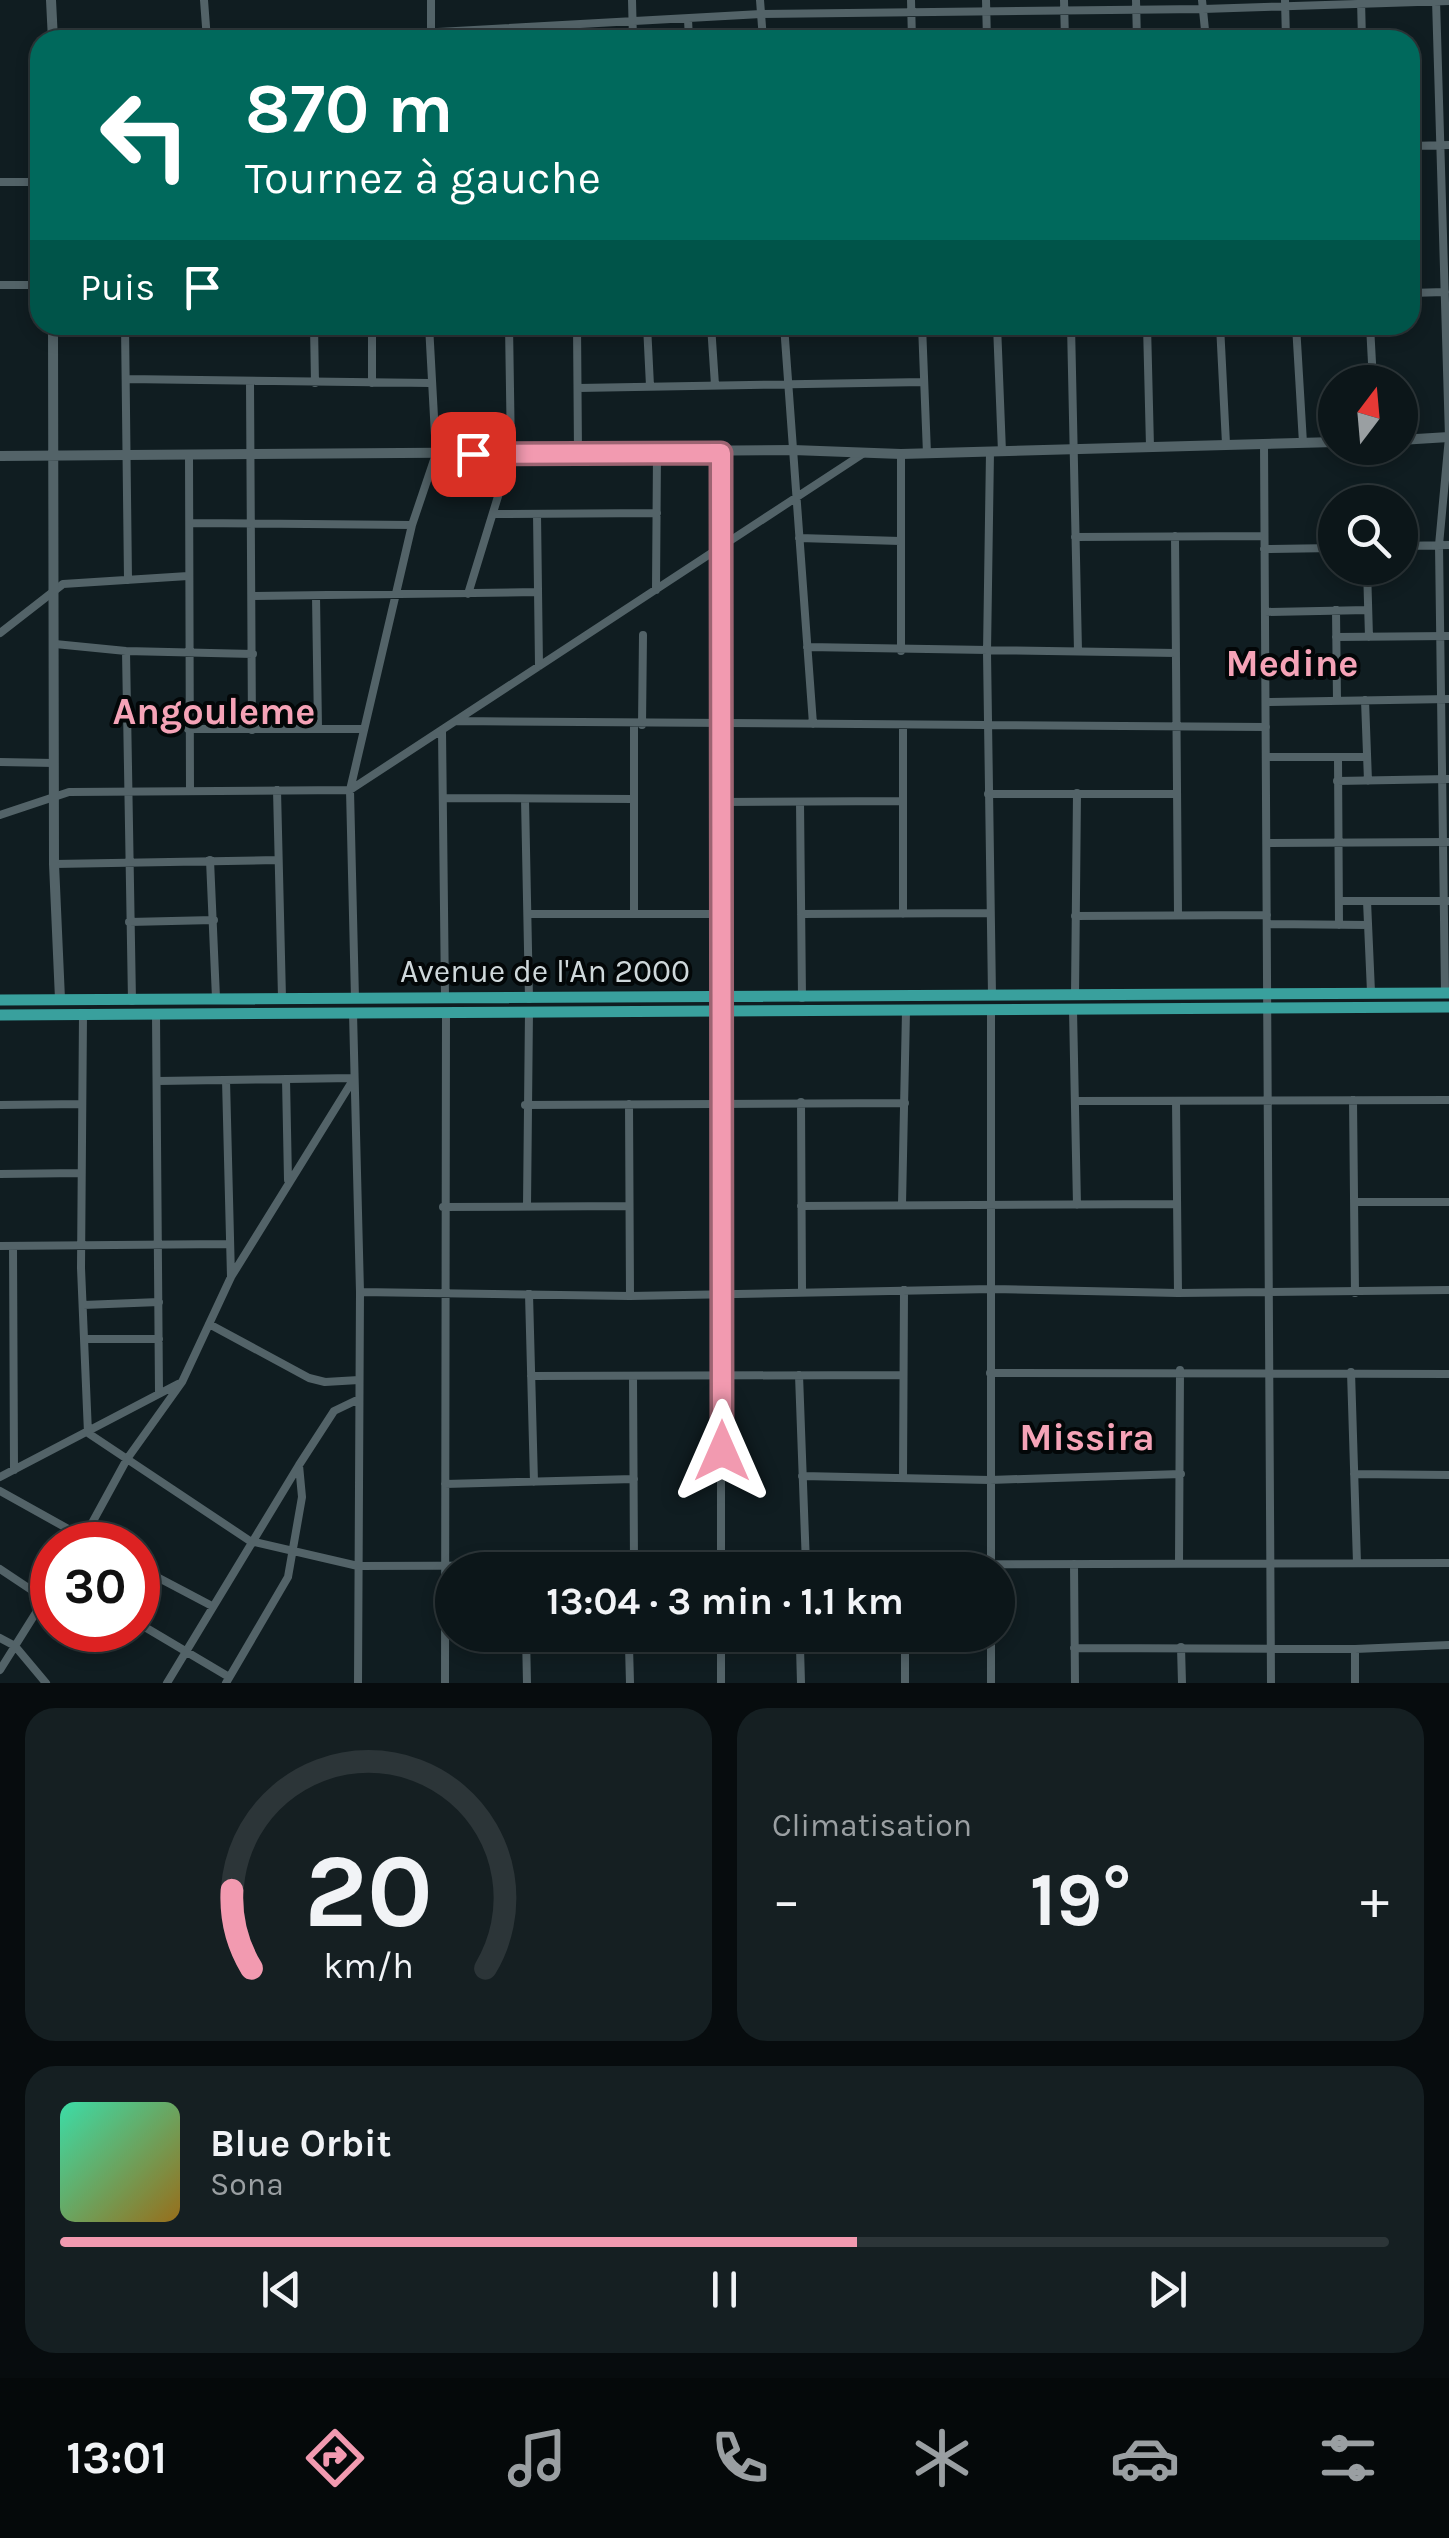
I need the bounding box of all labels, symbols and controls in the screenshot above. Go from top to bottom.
text: 870 m [245,68,454,150]
icon: left [80,70,210,200]
text: Tournez à gauche [245,152,601,204]
icon: arrive [175,260,230,315]
text: Puis [80,265,155,310]
north arrow [1318,365,1418,465]
map controls [1318,365,1418,585]
pin [431,412,516,497]
icon: arrive [446,427,501,482]
button: search [1318,485,1418,585]
district label: Medine [1226,641,1358,686]
district label: Angouleme [113,689,315,734]
street label: Avenue de l'An 2000 [400,953,690,990]
position arrow [670,1399,774,1503]
district label: Missira [1019,1415,1155,1460]
speed limit sign: 30 [30,1522,160,1652]
text: 13:04 · 3 min · 1.1 km [546,1579,904,1624]
text: Climatisation [772,1807,972,1844]
text: 20 [304,1831,433,1952]
text: 19° [1030,1856,1131,1944]
text: − [772,1868,801,1932]
text: + [1360,1868,1389,1932]
text: km/h [323,1945,414,1987]
text: Blue Orbit [210,2121,391,2166]
text: Sona [210,2166,284,2203]
icon: previous [254,2262,309,2317]
icon: pause [697,2262,752,2317]
icon: next [1140,2262,1195,2317]
icon: directions [300,2423,370,2493]
icon: music [502,2423,572,2493]
icon: phone [705,2423,775,2493]
icon: climate [907,2423,977,2493]
icon: car [1110,2423,1180,2493]
icon: filters [1313,2423,1383,2493]
text: 13:01 [66,2432,167,2484]

